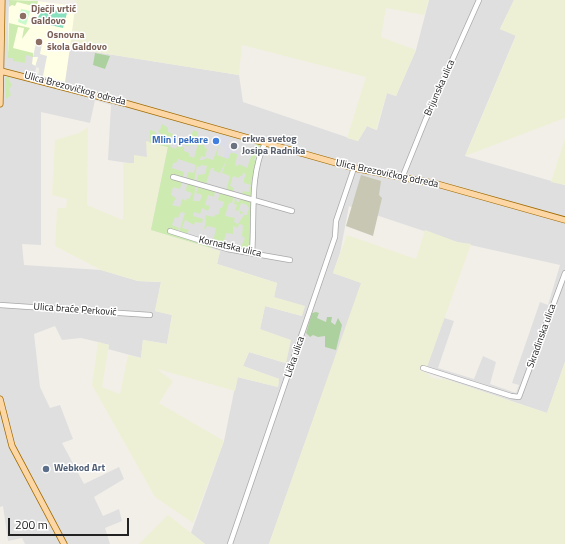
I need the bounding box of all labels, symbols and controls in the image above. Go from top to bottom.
place label: Dječji vrtić Galdovo [31,4,76,28]
marker: Dječji vrtić Galdovo [18,11,28,21]
place label: Osnovna škola Galdovo [47,30,107,54]
marker: Osnovna škola Galdovo [34,37,44,47]
street label: Brijunska ulica [422,58,458,118]
street label: Ulica Brezovičkog odreda [23,70,127,108]
place label: crkva svetog Josipa Radnika [242,134,305,158]
place label: Mlin i pekare [152,135,208,147]
marker: Mlin i pekare [211,136,221,146]
marker: crkva svetog Josipa Radnika [229,141,239,151]
street label: Ulica Brezovičkog odreda [335,157,439,191]
street label: Kornatska ulica [197,234,263,260]
street label: Ulica braće Perković [33,301,117,319]
street label: Skradinska ulica [525,302,559,370]
street label: Lička ulica [282,335,308,379]
place label: Webkod Art [54,463,105,475]
marker: Webkod Art [41,464,51,474]
scale bar [10,510,131,536]
text: 200 m [15,515,48,534]

